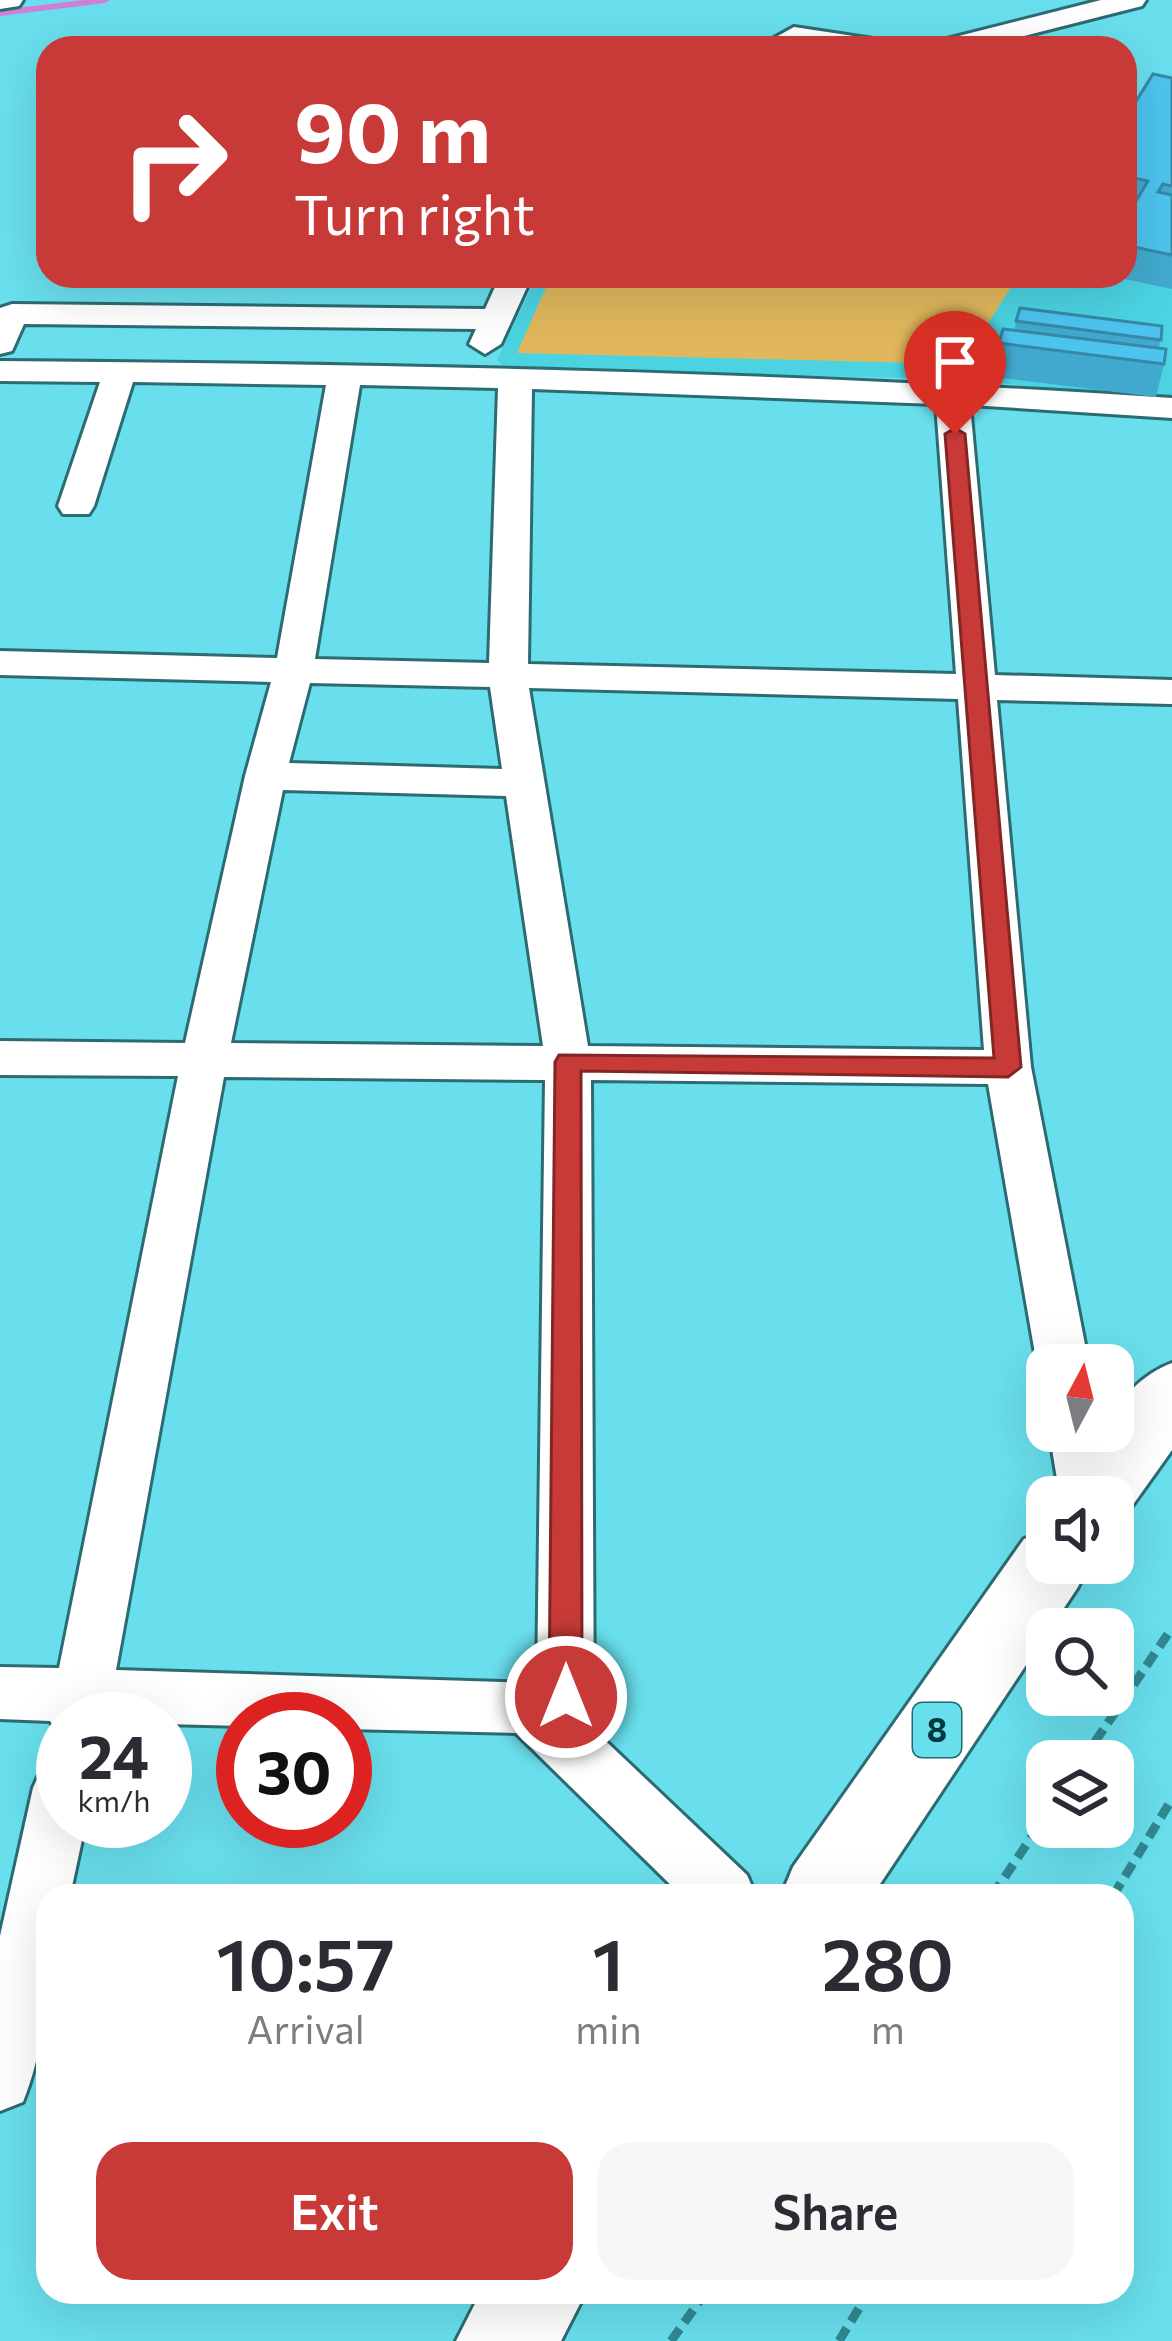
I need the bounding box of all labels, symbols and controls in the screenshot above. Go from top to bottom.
text: 90 m [294,78,491,180]
icon: right [96,84,252,240]
text: Turn right [294,180,535,246]
pin [904,311,1006,434]
icon: arrive [922,329,988,395]
north arrow [1026,1344,1134,1452]
map controls [1026,1344,1134,1848]
button: sound [1026,1476,1134,1584]
button: search [1026,1608,1134,1716]
position arrow [503,1634,629,1760]
speed limit sign: 30 [216,1692,372,1848]
road number: 8 [913,1703,961,1757]
text: 24 [79,1718,149,1791]
button: layers [1026,1740,1134,1848]
text: km/h [78,1781,150,1818]
text: 10:57 [216,1918,395,2006]
text: 1 [592,1918,624,2006]
text: 280 [822,1918,954,2006]
text: Arrival [247,2004,365,2052]
text: min [575,2004,642,2052]
text: m [871,2004,905,2052]
button: Exit [96,2142,573,2280]
button: Share [597,2142,1074,2280]

